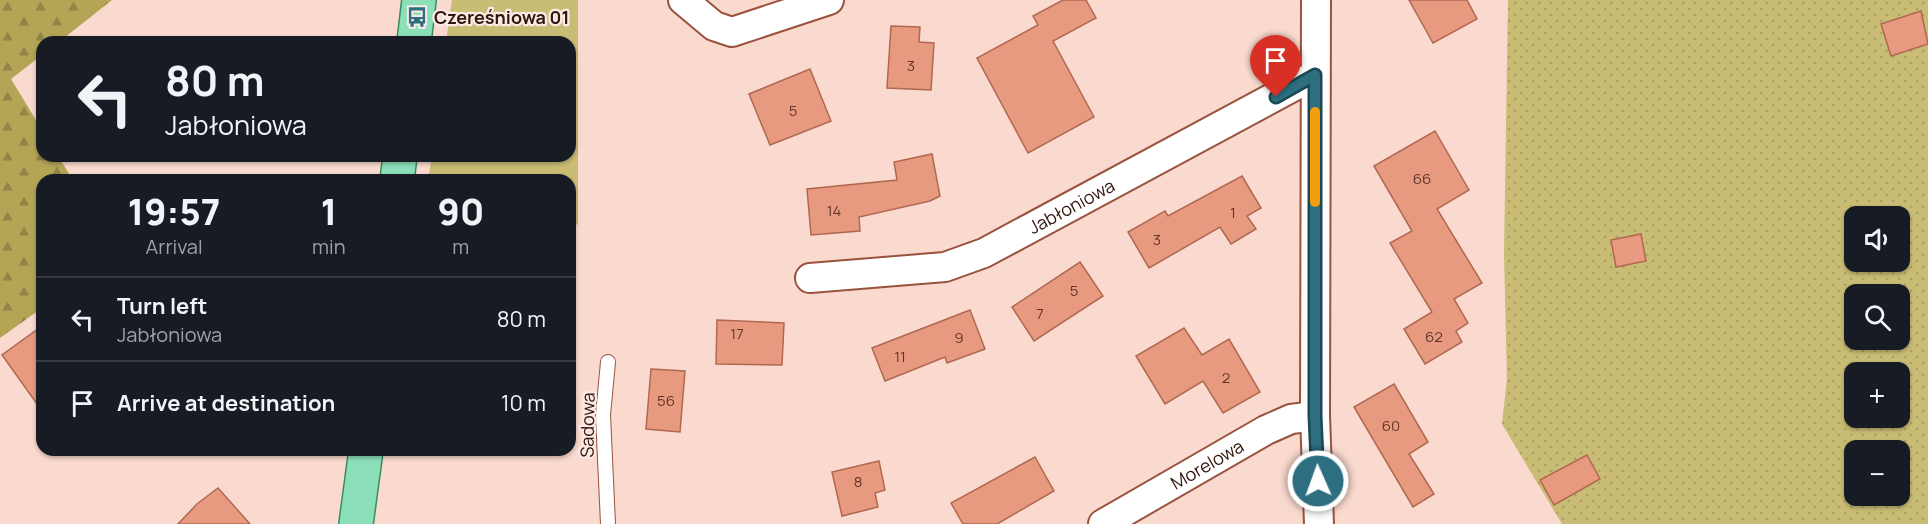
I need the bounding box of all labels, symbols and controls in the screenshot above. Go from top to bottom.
bus stop icon: Czereśniowa 01 [405,5,429,29]
place label: Czereśniowa 01 [434,5,569,29]
pin [1250,35,1301,97]
icon: arrive [1259,44,1292,77]
text: 80 m [165,51,265,109]
house number: 3 [907,55,915,76]
icon: left [66,60,144,138]
house number: 5 [789,100,797,121]
text: Jabłoniowa [165,106,307,143]
house number: 66 [1413,168,1431,189]
street label: Jabłoniowa [1024,173,1119,239]
text: 19:57 [128,187,220,236]
text: 1 [321,187,337,236]
text: 90 [437,187,484,236]
house number: 14 [827,200,841,221]
house number: 1 [1230,202,1236,223]
map controls [1844,206,1910,506]
button: sound [1844,206,1910,272]
house number: 3 [1153,229,1161,250]
text: Arrival [146,233,203,260]
text: min [312,233,346,260]
text: m [452,233,469,260]
house number: 5 [1070,280,1078,301]
button: search [1844,284,1910,350]
text: Turn left [117,291,207,321]
icon: left [66,303,99,336]
house number: 7 [1036,303,1044,324]
text: 80 m [497,304,546,334]
text: Jabłoniowa [117,321,222,348]
house number: 17 [730,323,744,344]
house number: 62 [1425,326,1443,347]
house number: 9 [954,327,964,348]
house number: 11 [894,346,906,367]
button: + [1844,362,1910,428]
house number: 2 [1222,367,1230,388]
icon: arrive [66,387,99,420]
text: Arrive at destination [117,388,335,418]
text: 10 m [501,388,546,418]
house number: 56 [657,390,675,411]
street label: Sadowa [574,392,600,458]
house number: 60 [1382,415,1400,436]
street label: Morelowa [1166,434,1248,495]
button: − [1844,440,1910,506]
position arrow [1286,449,1350,513]
house number: 8 [854,471,862,492]

